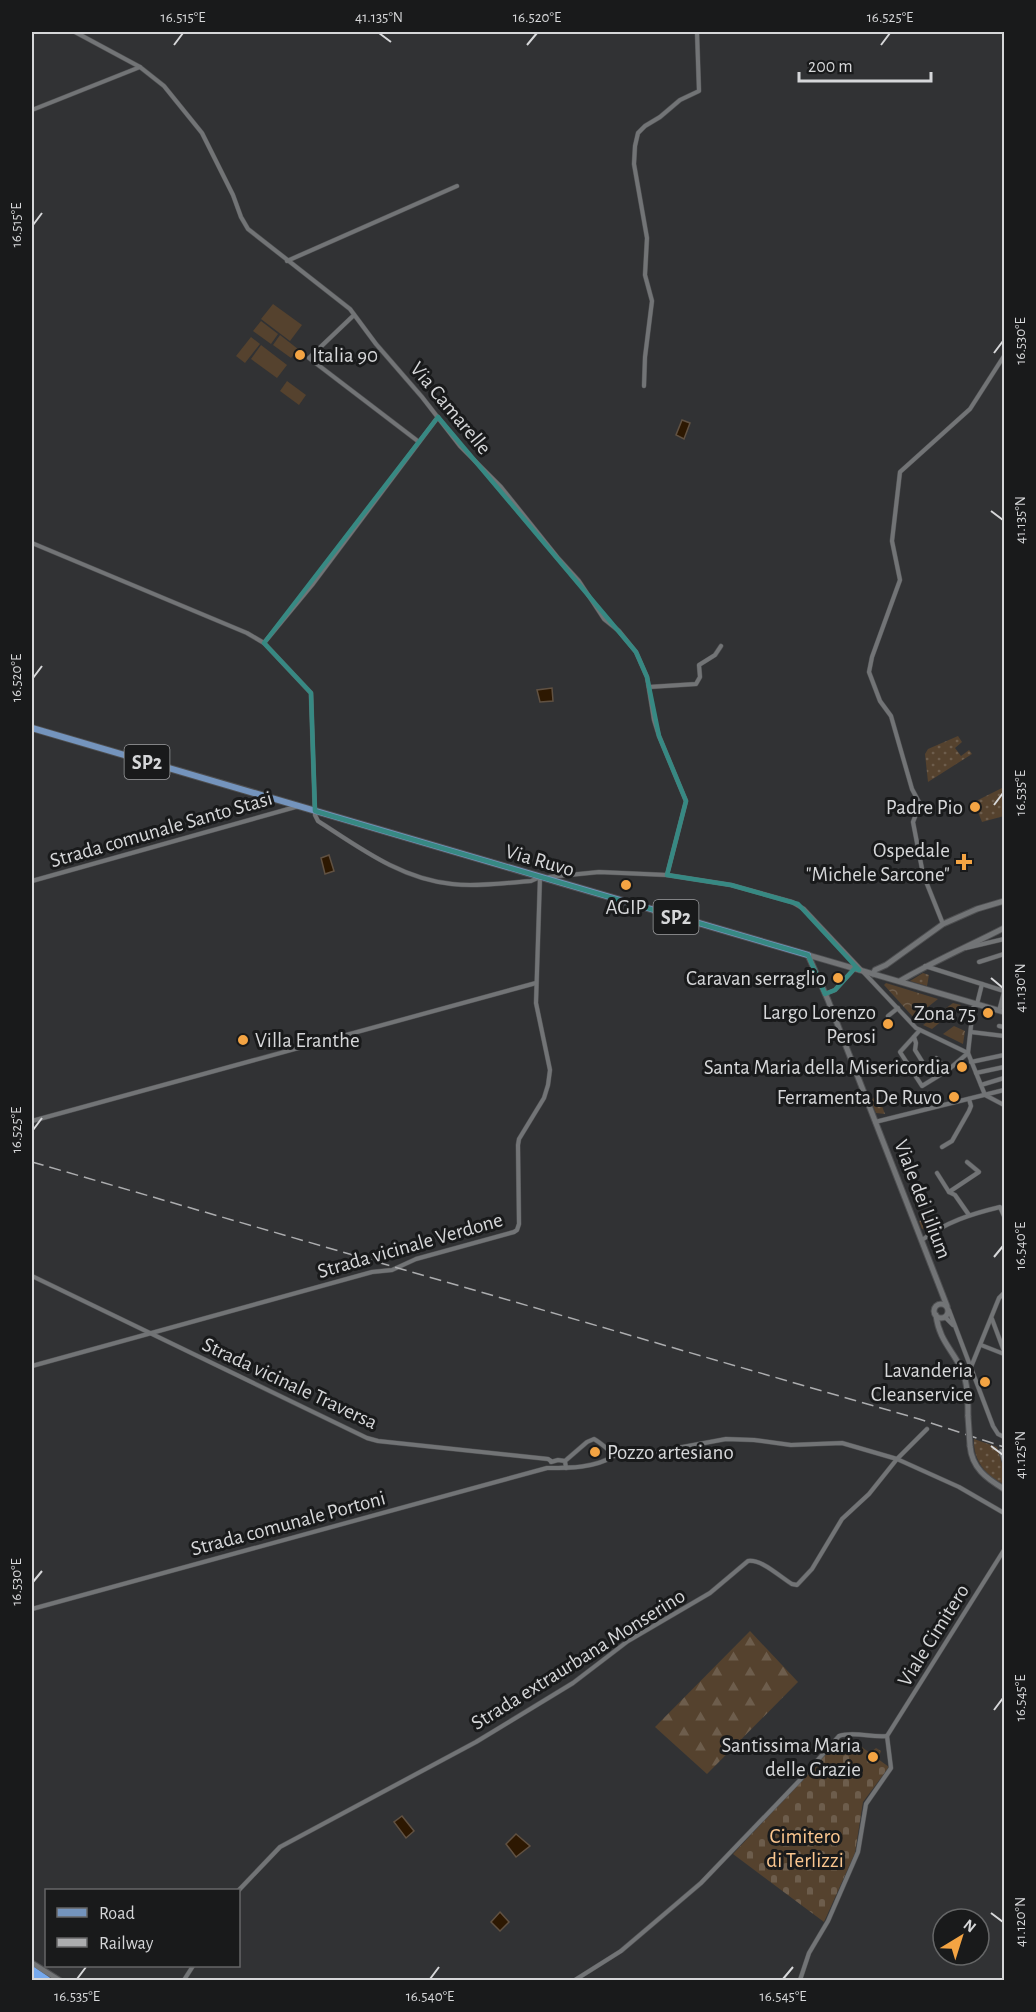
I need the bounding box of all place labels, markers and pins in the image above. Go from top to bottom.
place label: Italia 90 [312,345,378,366]
marker: Italia 90 [293,348,307,362]
place label: Padre Pio [886,797,963,818]
marker: Padre Pio [968,800,982,814]
place label: Ospedale "Michele Sarcone" [806,840,950,885]
marker: Ospedale "Michele Sarcone" [955,853,973,871]
marker: AGIP [619,878,633,892]
place label: AGIP [606,897,647,918]
place label: Caravan serraglio [686,968,826,989]
marker: Caravan serraglio [831,971,845,985]
place label: Largo Lorenzo Perosi [762,1002,876,1047]
place label: Zona 75 [914,1003,976,1024]
marker: Zona 75 [981,1006,995,1020]
marker: Largo Lorenzo Perosi [881,1017,895,1031]
place label: Villa Eranthe [255,1030,360,1051]
marker: Villa Eranthe [236,1033,250,1047]
place label: Santa Maria della Misericordia [704,1057,950,1078]
marker: Santa Maria della Misericordia [955,1060,969,1074]
place label: Ferramenta De Ruvo [777,1087,942,1108]
marker: Ferramenta De Ruvo [947,1090,961,1104]
place label: Lavanderia Cleanservice [871,1360,973,1405]
marker: Lavanderia Cleanservice [978,1375,992,1389]
place label: Pozzo artesiano [607,1442,734,1463]
marker: Pozzo artesiano [588,1445,602,1459]
place label: Santissima Maria delle Grazie [721,1735,861,1780]
marker: Santissima Maria delle Grazie [866,1750,880,1764]

